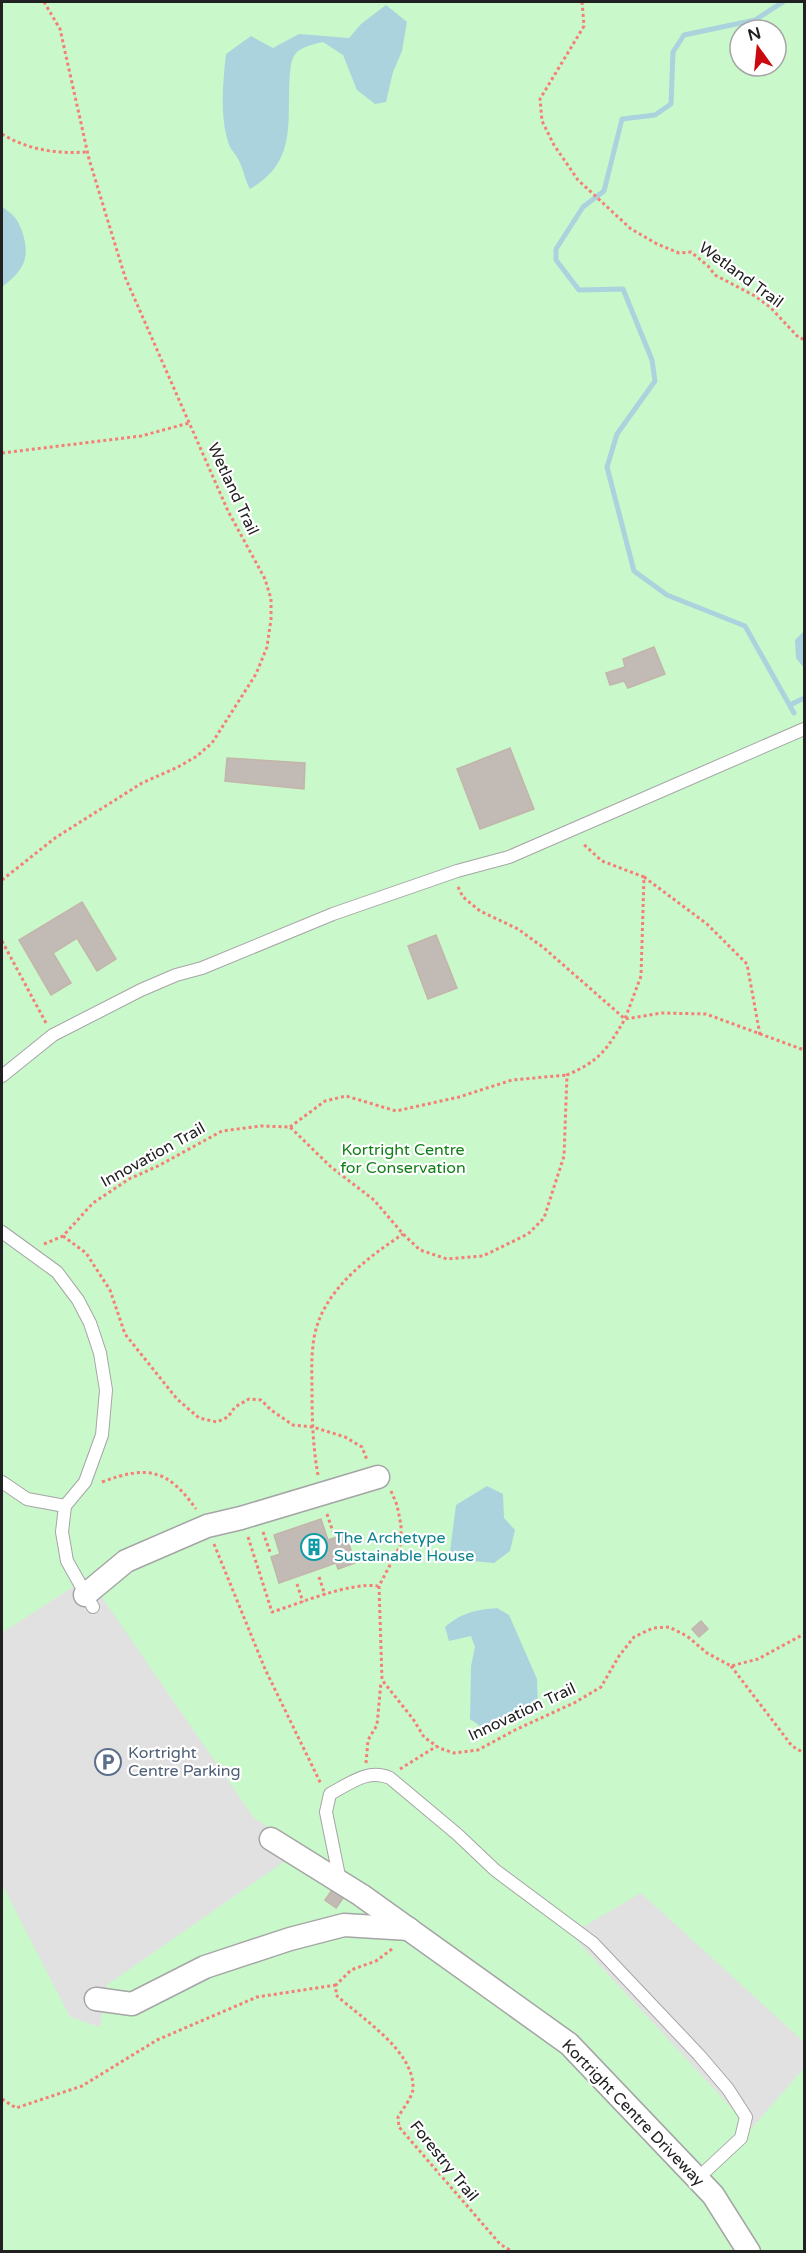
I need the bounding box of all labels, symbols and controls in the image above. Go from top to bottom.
north arrow [728,18,788,78]
text: N [746,23,763,46]
street label: Wetland Trail [695,238,787,312]
street label: Wetland Trail [203,440,263,538]
street label: Innovation Trail [97,1118,209,1192]
park label: Kortright Centre for Conservation [340,1140,466,1178]
place label: The Archetype Sustainable House [334,1528,474,1566]
building icon: The Archetype Sustainable House [299,1532,329,1562]
street label: Innovation Trail [465,1678,579,1746]
place label: Kortright Centre Parking [128,1743,241,1781]
parking icon: Kortright Centre Parking [93,1747,123,1777]
street label: Kortright Centre Driveway [557,2035,709,2191]
street label: Forestry Trail [405,2117,483,2205]

